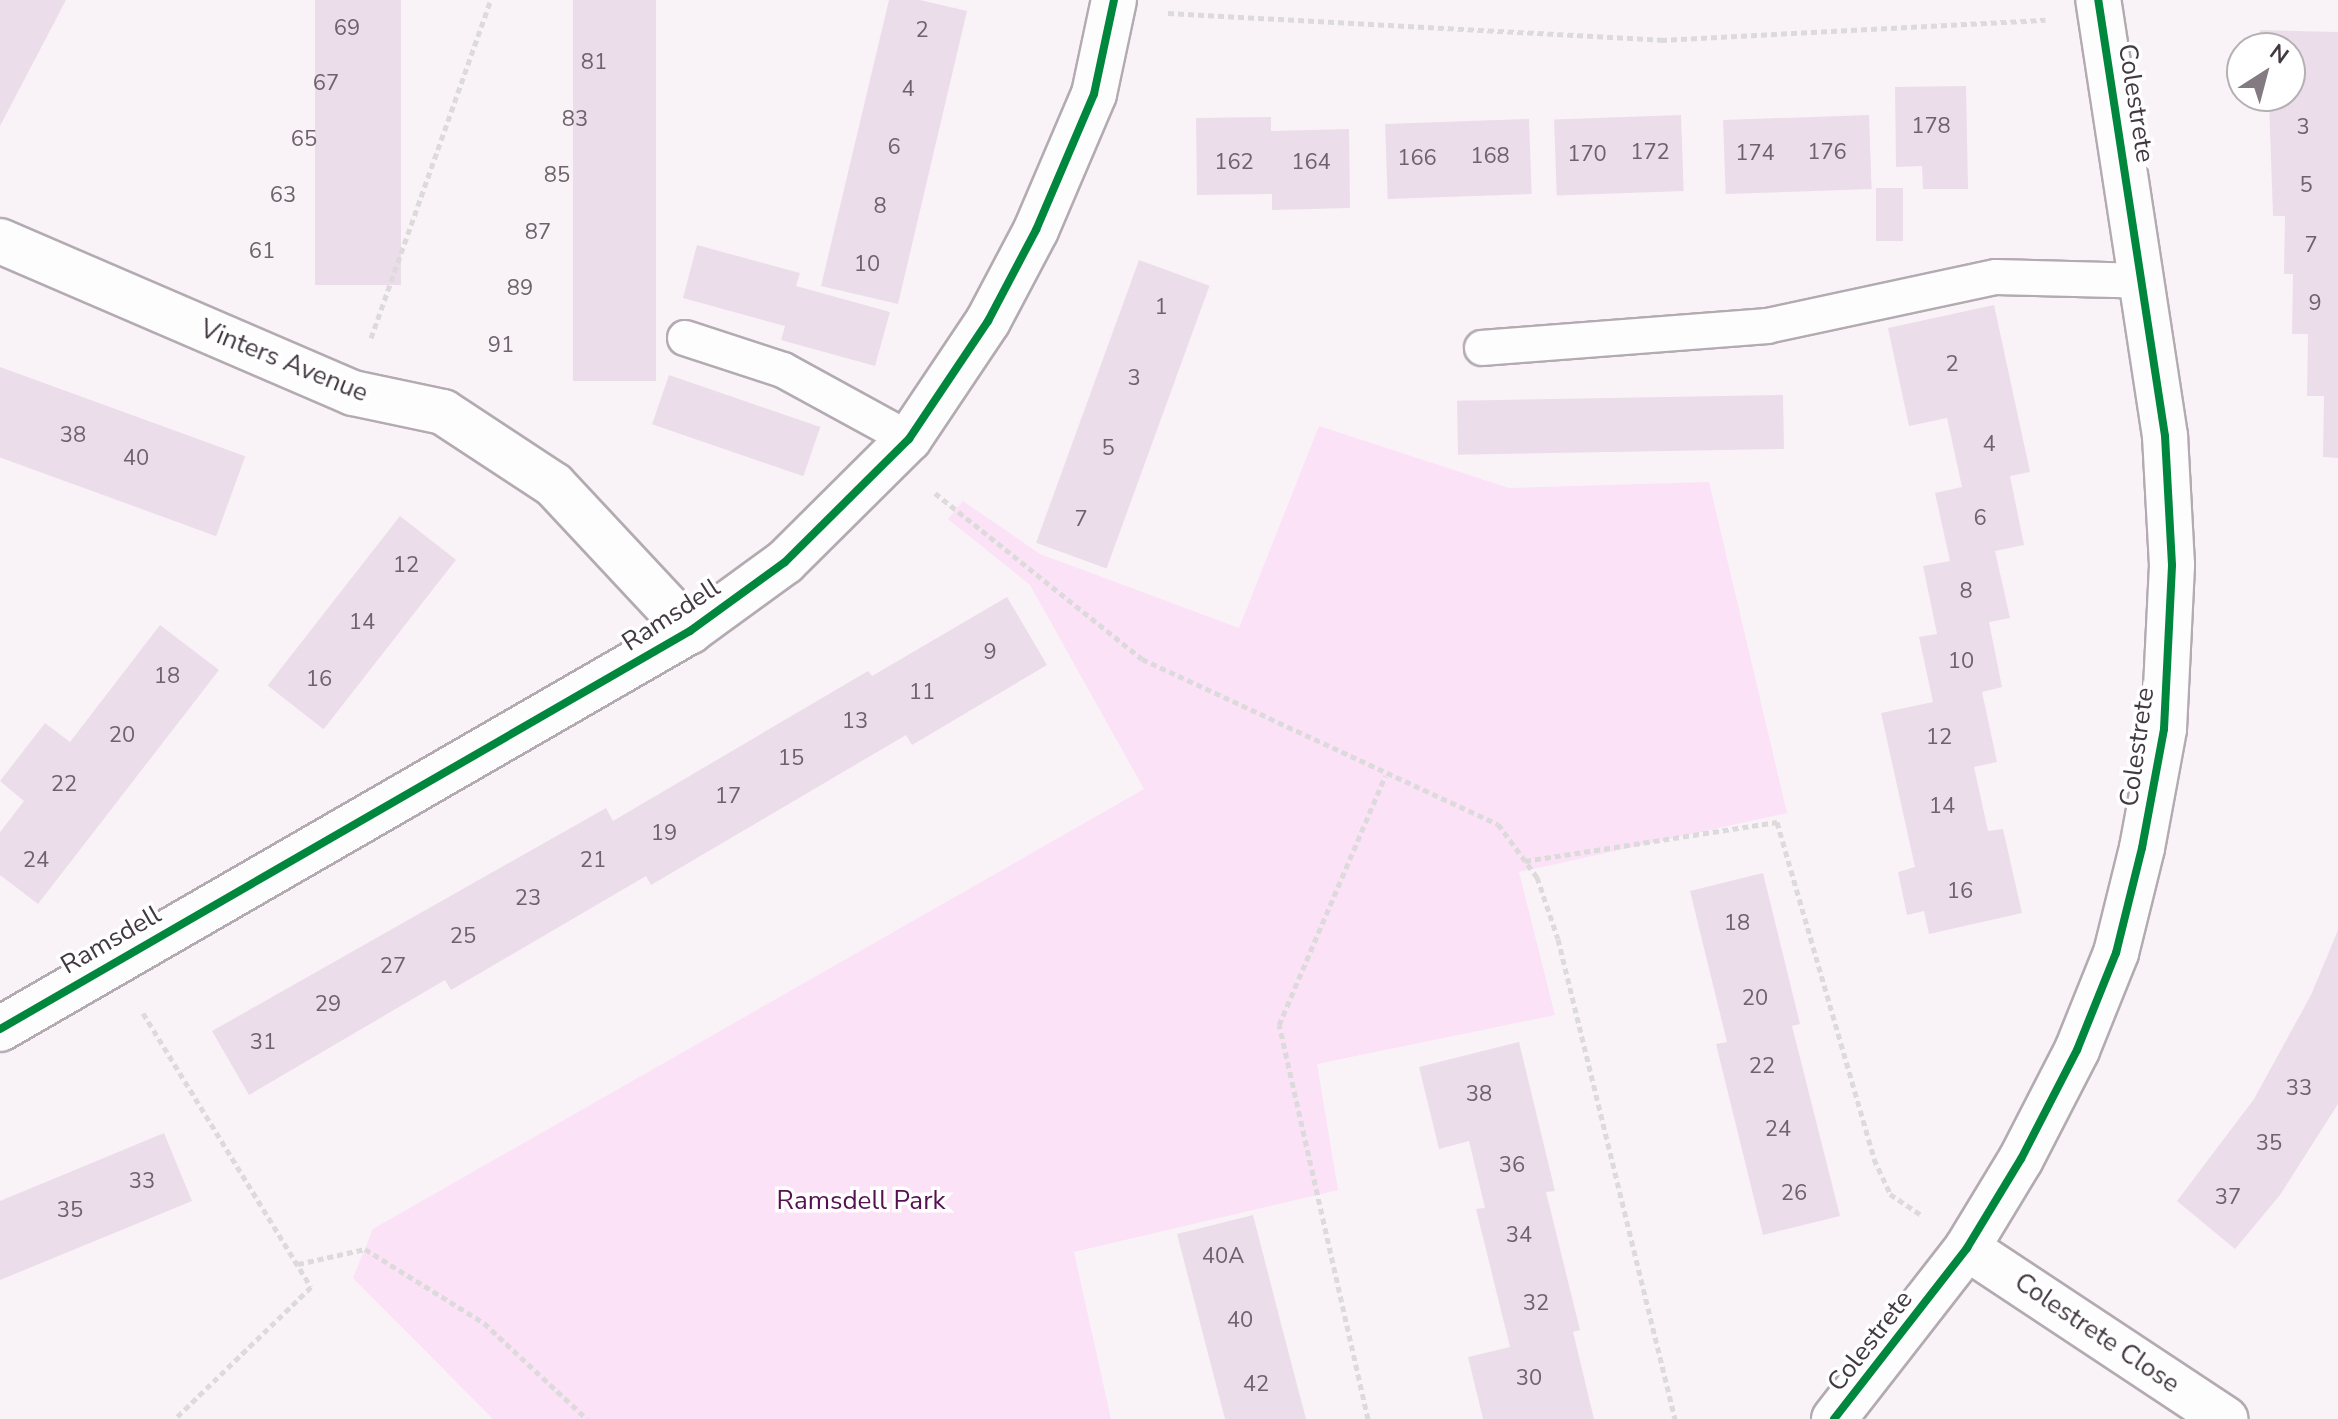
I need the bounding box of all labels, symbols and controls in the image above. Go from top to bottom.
house number: 69 [334,16,360,42]
house number: 2 [915,18,929,44]
north arrow [2226,32,2306,112]
text: N [2263,37,2294,71]
street label: Colestrete [2111,41,2161,165]
house number: 81 [581,50,607,76]
house number: 67 [313,71,339,97]
house number: 4 [901,77,915,103]
house number: 83 [562,107,588,133]
house number: 178 [1911,114,1951,140]
house number: 3 [2296,115,2310,141]
house number: 65 [291,127,317,153]
house number: 6 [887,135,901,161]
house number: 172 [1630,140,1670,166]
house number: 176 [1807,140,1847,166]
house number: 174 [1735,141,1775,167]
house number: 170 [1567,142,1607,168]
house number: 168 [1470,144,1510,170]
house number: 166 [1397,146,1437,172]
house number: 162 [1214,150,1254,176]
house number: 164 [1291,150,1331,176]
house number: 85 [544,163,570,189]
house number: 5 [2299,173,2313,199]
house number: 63 [270,183,296,209]
house number: 8 [873,194,887,220]
house number: 87 [525,220,551,246]
house number: 7 [2304,233,2318,259]
house number: 61 [249,239,275,265]
house number: 10 [854,252,880,278]
house number: 89 [507,276,533,302]
house number: 9 [2308,291,2322,317]
house number: 1 [1154,295,1168,321]
street label: Vinters Avenue [195,313,373,409]
house number: 91 [488,333,514,359]
house number: 2 [1945,352,1959,378]
house number: 3 [1127,366,1141,392]
house number: 38 [60,423,86,449]
house number: 4 [1982,432,1996,458]
house number: 5 [1101,436,1115,462]
house number: 40 [123,446,149,472]
house number: 6 [1973,506,1987,532]
house number: 7 [1074,507,1088,533]
house number: 12 [393,553,419,579]
street label: Ramsdell [616,572,726,658]
house number: 8 [1959,579,1973,605]
house number: 14 [349,610,375,636]
house number: 9 [983,640,997,666]
house number: 10 [1948,649,1974,675]
house number: 18 [154,664,180,690]
house number: 16 [306,667,332,693]
house number: 11 [909,680,935,706]
street label: Colestrete [2113,686,2161,808]
house number: 13 [842,709,868,735]
house number: 20 [109,723,135,749]
house number: 12 [1926,725,1952,751]
house number: 15 [778,746,804,772]
house number: 22 [51,772,77,798]
house number: 17 [715,784,741,810]
house number: 14 [1929,794,1955,820]
house number: 19 [651,821,677,847]
house number: 24 [23,848,49,874]
house number: 21 [580,848,606,874]
house number: 16 [1947,879,1973,905]
house number: 23 [515,886,541,912]
street label: Ramsdell [55,899,167,981]
house number: 18 [1724,911,1750,937]
house number: 25 [450,924,476,950]
house number: 27 [380,954,406,980]
house number: 20 [1742,986,1768,1012]
house number: 29 [315,992,341,1018]
house number: 31 [250,1030,276,1056]
house number: 22 [1749,1054,1775,1080]
house number: 33 [2286,1076,2312,1102]
house number: 38 [1466,1082,1492,1108]
house number: 24 [1765,1117,1791,1143]
house number: 35 [2256,1131,2282,1157]
house number: 36 [1499,1153,1525,1179]
house number: 33 [129,1169,155,1195]
house number: 26 [1781,1181,1807,1207]
park label: Ramsdell Park [777,1185,945,1217]
house number: 37 [2215,1185,2241,1211]
house number: 35 [57,1198,83,1224]
house number: 34 [1506,1223,1532,1249]
house number: 40A [1202,1244,1244,1270]
street label: Colestrete Close [2009,1266,2185,1400]
street label: Colestrete [1821,1284,1919,1398]
house number: 32 [1523,1291,1549,1317]
house number: 40 [1227,1308,1253,1334]
house number: 30 [1516,1366,1542,1392]
house number: 42 [1243,1372,1269,1398]

